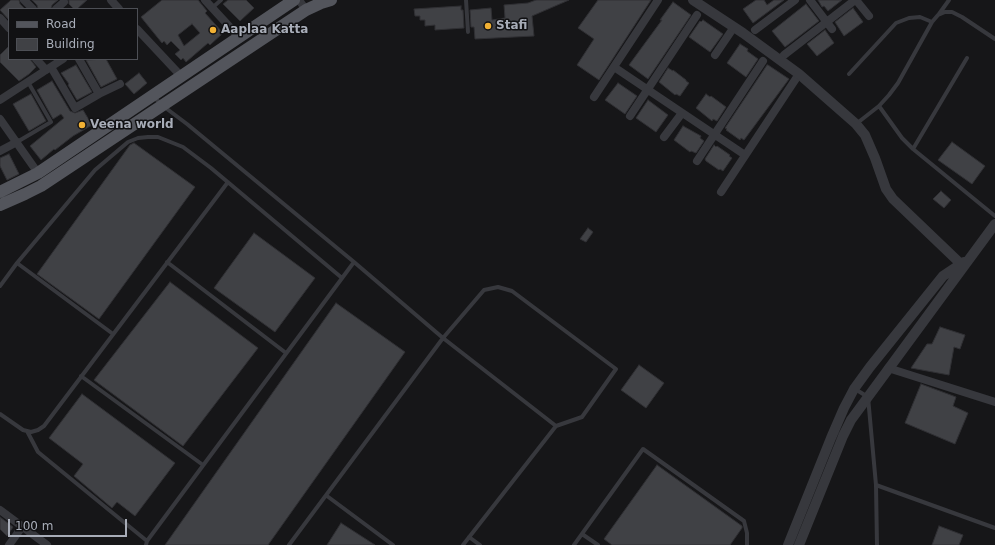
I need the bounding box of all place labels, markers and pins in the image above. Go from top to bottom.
place label: Stafi [496,19,527,33]
marker: Stafi [483,21,493,31]
place label: Aaplaa Katta [221,23,308,37]
marker: Aaplaa Katta [208,25,218,35]
place label: Veena world [90,118,174,132]
marker: Veena world [77,120,87,130]

